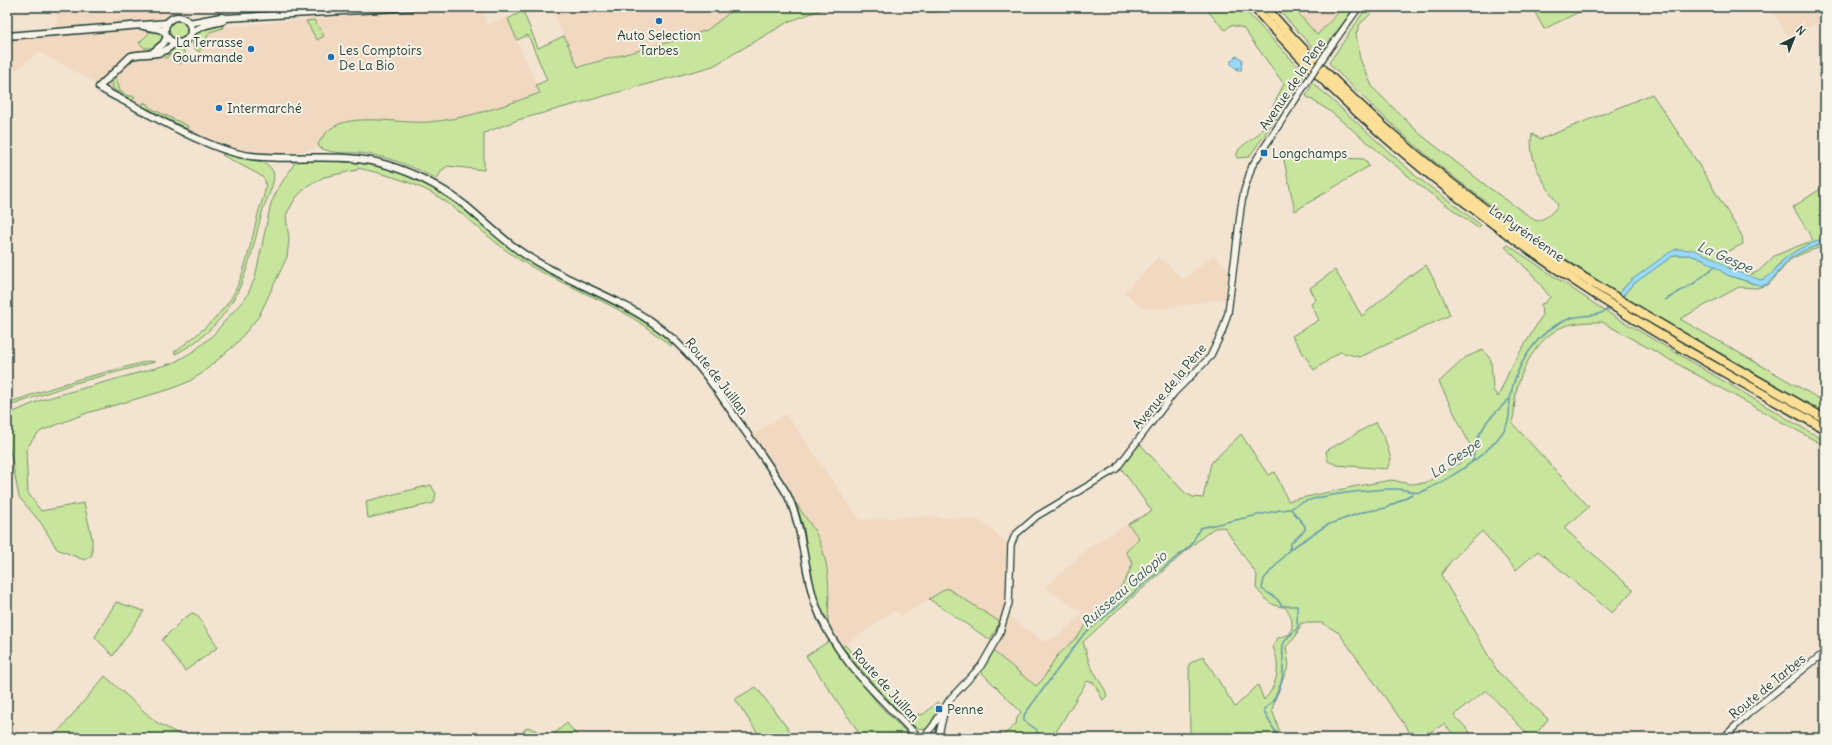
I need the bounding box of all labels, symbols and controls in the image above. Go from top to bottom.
marker: Auto Selection Tarbes [654,16,664,26]
north arrow [1774,18,1814,58]
text: N [1793,23,1808,38]
place label: Auto Selection Tarbes [617,27,701,59]
place label: La Terrasse Gourmande [172,34,243,66]
street label: Avenue de la Pène [1256,35,1329,133]
place label: Les Comptoirs De La Bio [339,42,422,74]
marker: La Terrasse Gourmande [246,44,256,54]
marker: Les Comptoirs De La Bio [326,52,336,62]
place label: Intermarché [227,100,302,117]
marker: Intermarché [214,103,224,113]
place label: Longchamps [1272,145,1347,162]
marker: Longchamps [1259,148,1269,158]
street label: La Pyrénéenne [1486,201,1568,266]
water label: La Gespe [1695,237,1757,278]
street label: Route de Juillan [681,334,752,419]
street label: Avenue de la Pène [1129,340,1210,433]
water label: La Gespe [1426,433,1485,482]
water label: Ruisseau Galopio [1077,546,1171,631]
street label: Route de Juillan [848,645,923,726]
street label: Route de Tarbes [1725,650,1809,723]
place label: Penne [947,701,983,718]
marker: Penne [934,704,944,714]

